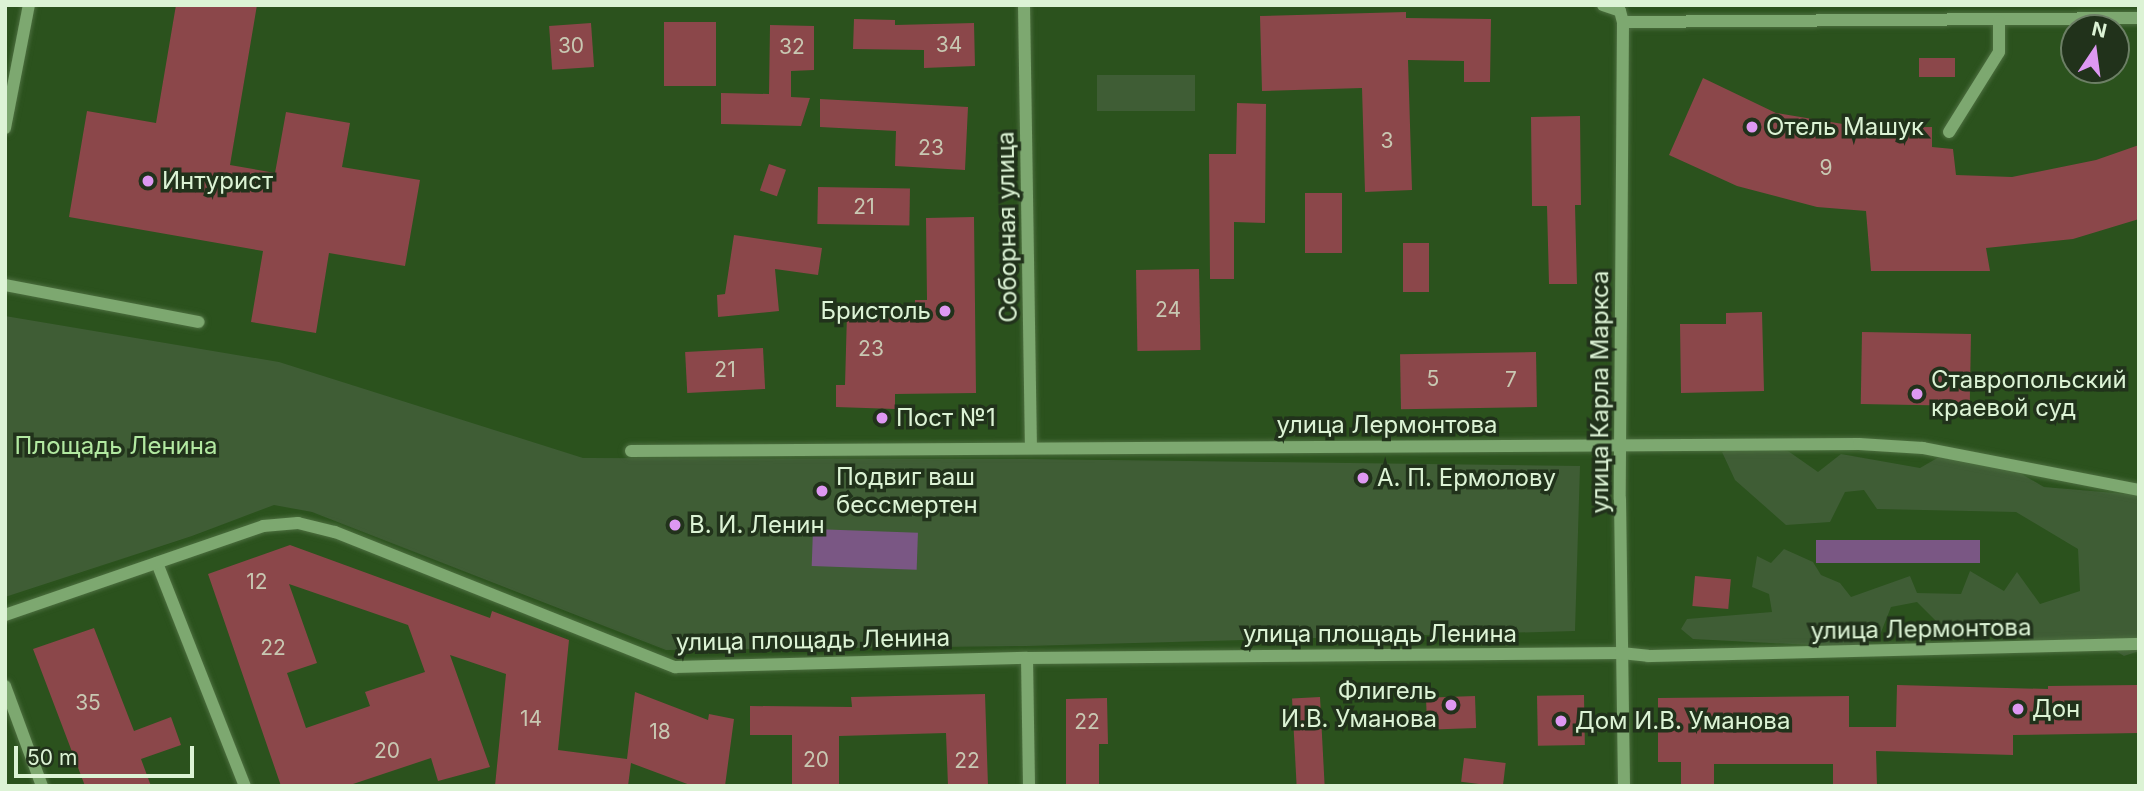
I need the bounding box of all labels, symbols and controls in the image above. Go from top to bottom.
north arrow [2060,14,2130,84]
text: N [2090,17,2109,43]
house number: 34 [936,32,962,58]
house number: 30 [558,33,584,59]
house number: 32 [779,34,805,60]
place label: Отель Машук [1766,113,1924,141]
marker: Отель Машук [1744,119,1760,135]
house number: 3 [1381,128,1393,154]
street label: Соборная улица [991,131,1023,323]
house number: 23 [918,135,944,161]
house number: 9 [1819,155,1833,181]
place label: Интурист [162,167,273,195]
marker: Интурист [140,173,156,189]
house number: 21 [853,194,875,220]
street label: улица Карла Маркса [1586,270,1614,514]
place label: Бристоль [821,297,931,325]
house number: 24 [1155,297,1181,323]
marker: Бристоль [937,303,953,319]
house number: 23 [858,336,884,362]
house number: 21 [714,357,736,383]
house number: 5 [1427,366,1439,392]
place label: Ставропольский краевой суд [1931,366,2127,422]
house number: 7 [1505,367,1517,393]
marker: Ставропольский краевой суд [1909,386,1925,402]
place label: Пост №1 [896,404,996,432]
marker: Пост №1 [874,410,890,426]
street label: улица Лермонтова [1277,411,1497,439]
park label: Площадь Ленина [15,432,217,460]
place label: Подвиг ваш бессмертен [836,463,978,519]
place label: А. П. Ермолову [1377,464,1556,492]
marker: А. П. Ермолову [1355,470,1371,486]
marker: Подвиг ваш бессмертен [814,483,830,499]
place label: В. И. Ленин [689,511,825,539]
marker: В. И. Ленин [667,517,683,533]
house number: 12 [246,569,268,595]
street label: улица Лермонтова [1810,613,2032,645]
street label: улица площадь Ленина [1243,620,1517,648]
street label: улица площадь Ленина [676,623,950,657]
house number: 22 [260,635,286,661]
place label: Флигель И.В. Уманова [1281,677,1437,733]
house number: 35 [75,690,101,716]
place label: Дон [2032,695,2080,723]
marker: Флигель И.В. Уманова [1443,697,1459,713]
marker: Дон [2010,701,2026,717]
house number: 14 [520,706,542,732]
place label: Дом И.В. Уманова [1575,707,1790,735]
house number: 22 [1074,709,1100,735]
marker: Дом И.В. Уманова [1553,713,1569,729]
house number: 18 [649,719,671,745]
scale bar [18,732,198,776]
house number: 20 [374,738,400,764]
text: 50 m [27,745,77,770]
house number: 20 [803,747,829,773]
house number: 22 [954,748,980,774]

